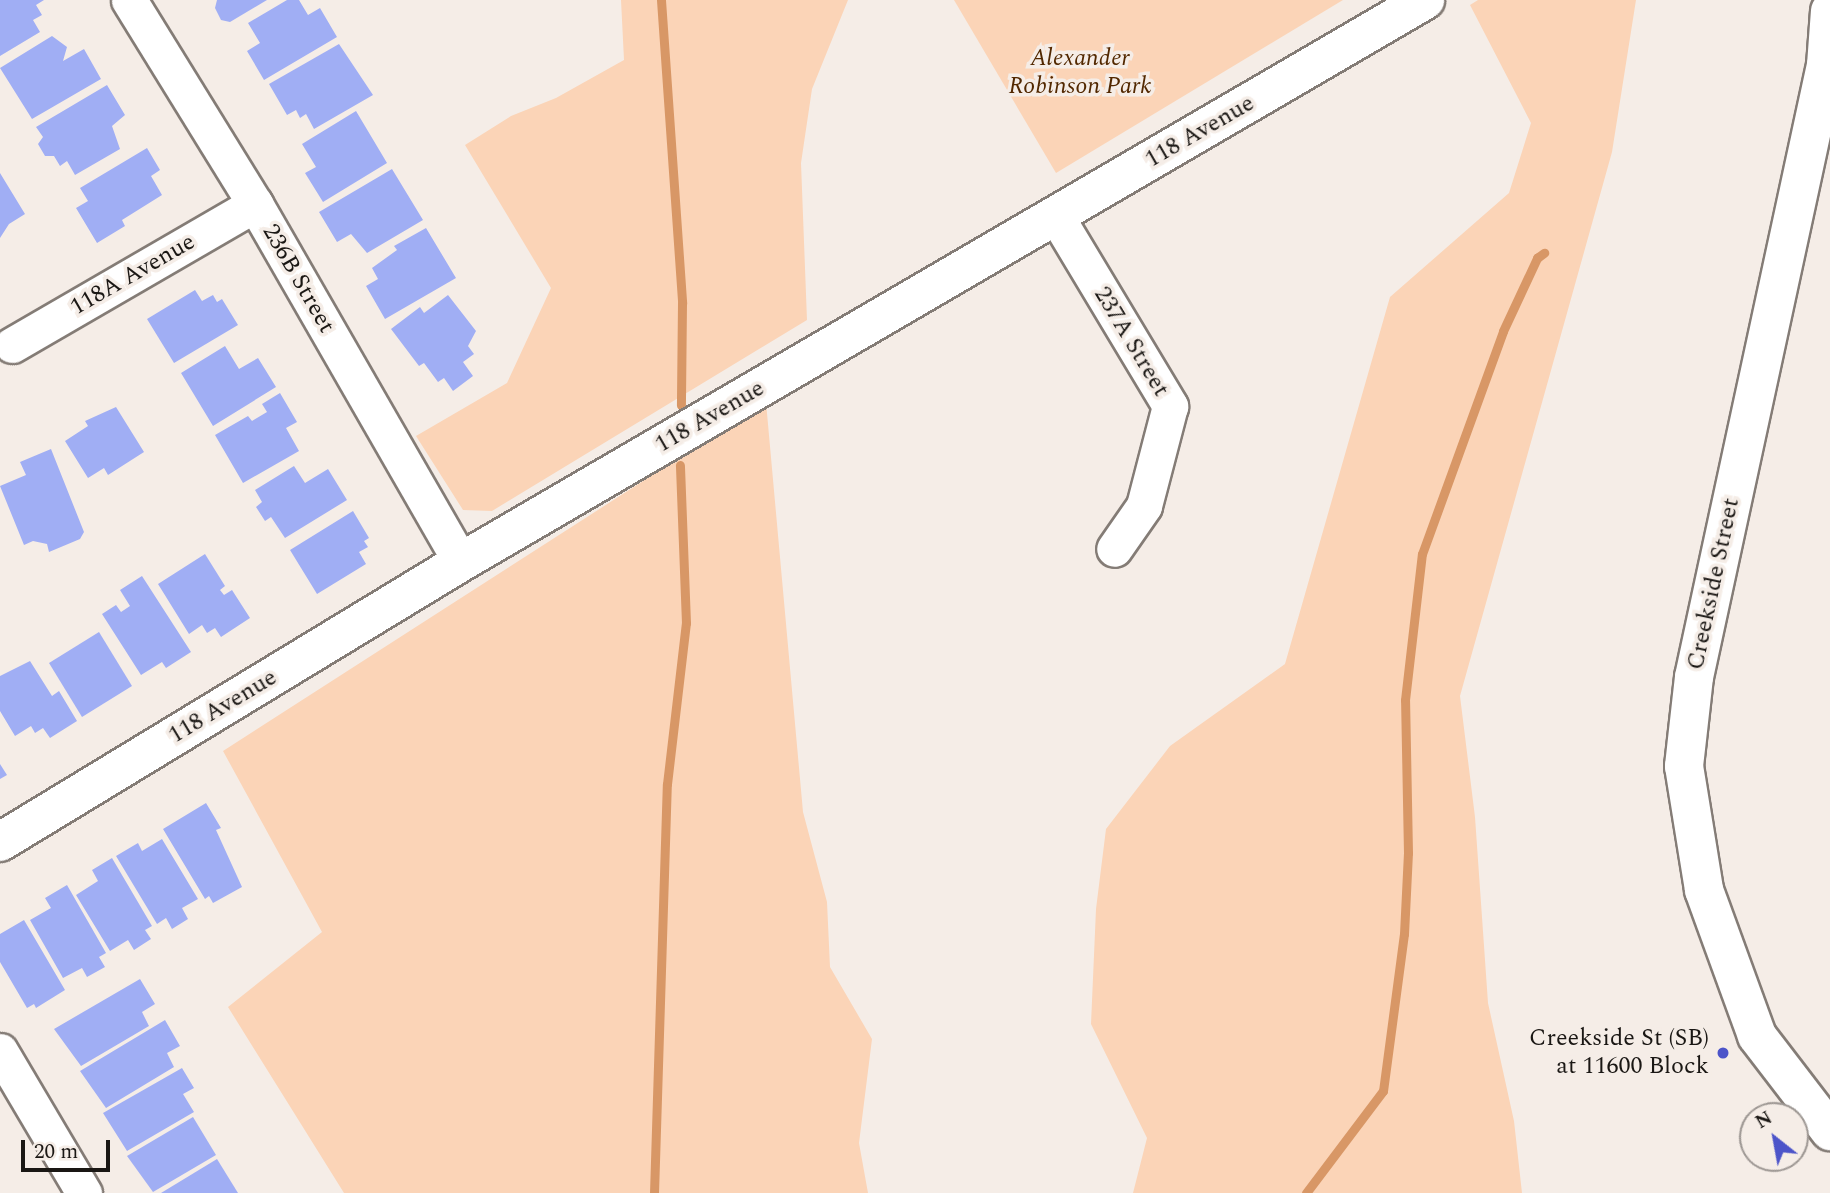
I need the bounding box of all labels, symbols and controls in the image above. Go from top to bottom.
park label: Alexander Robinson Park [1009,45,1151,101]
street label: 118 Avenue [1140,89,1260,175]
street label: 236B Street [255,220,341,338]
street label: 118A Avenue [66,228,200,322]
street label: 237A Street [1087,282,1175,402]
street label: 118 Avenue [650,374,770,460]
street label: Creekside Street [1682,495,1746,673]
street label: 118 Avenue [164,663,282,751]
place label: Creekside St (SB) at 11600 Block [1529,1025,1709,1081]
marker: Creekside St (SB) at 11600 Block [1715,1045,1731,1061]
north arrow [1739,1102,1809,1172]
text: N [1750,1104,1778,1137]
scale bar [24,1126,114,1170]
text: 20 m [34,1136,78,1168]

